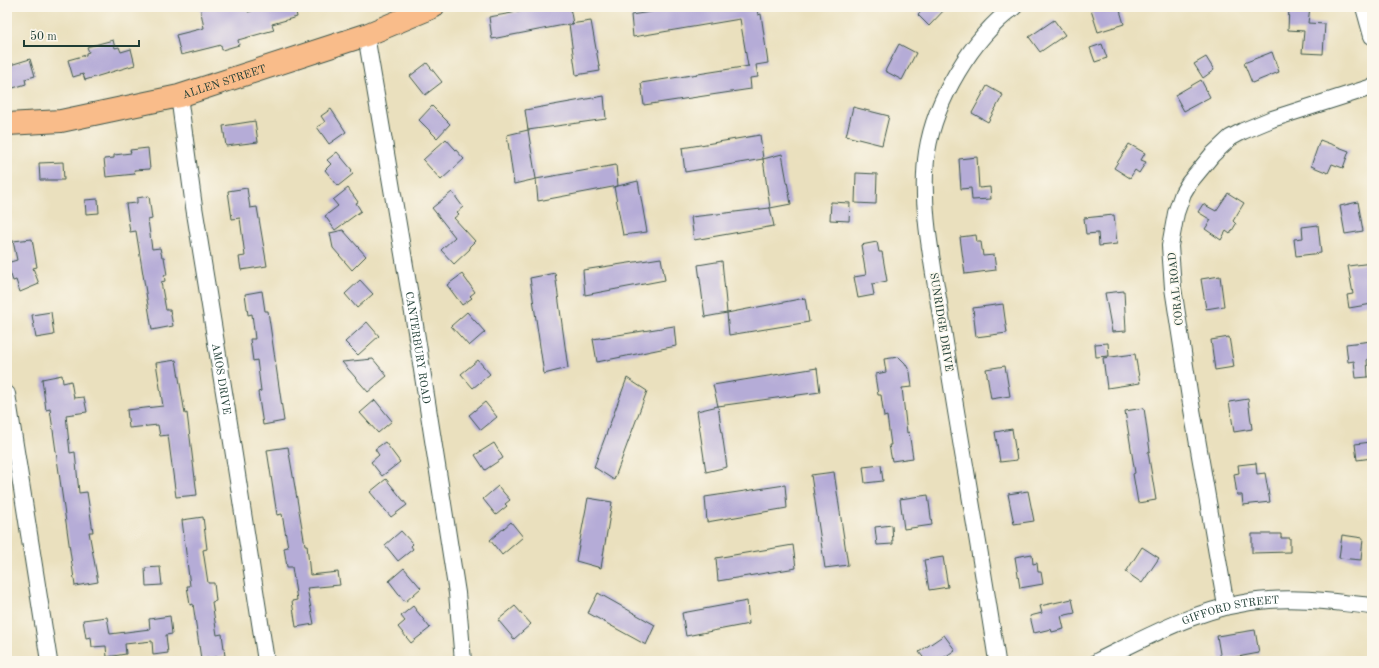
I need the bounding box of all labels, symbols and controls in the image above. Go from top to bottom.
scale bar [24,22,139,48]
text: 50 m [30,30,57,43]
street label: ALLEN STREET [181,64,268,102]
street label: CORAL ROAD [1167,251,1186,326]
street label: SUNRIDGE DRIVE [927,272,954,372]
street label: CANTERBURY ROAD [402,291,431,405]
street label: AMOS DRIVE [209,342,232,415]
street label: GIFFORD STREET [1181,595,1280,628]

